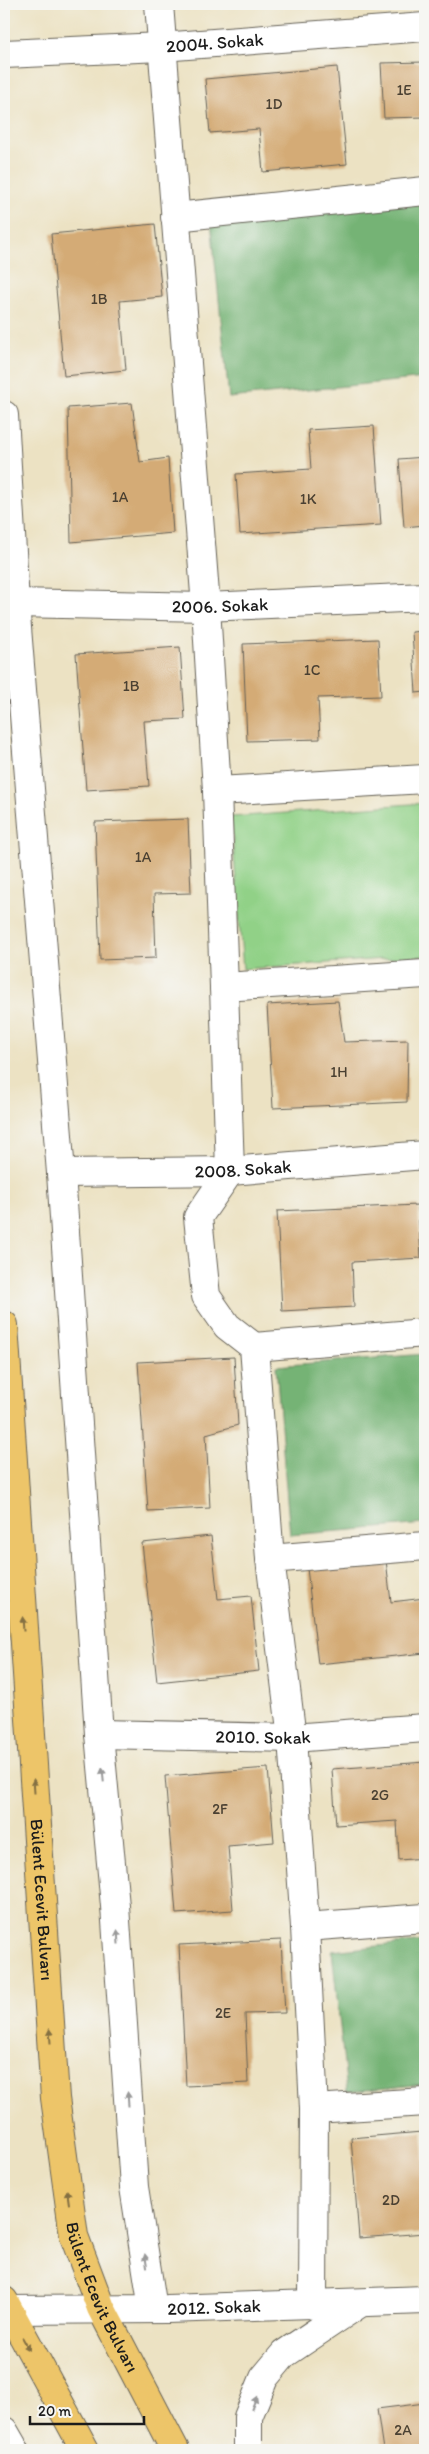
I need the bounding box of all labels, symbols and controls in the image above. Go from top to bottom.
street label: 2004. Sokak [165,28,264,58]
house number: 1E [396,81,412,99]
house number: 1D [266,95,283,113]
house number: 1B [91,290,108,308]
house number: 1A [112,488,129,506]
house number: 1K [300,490,317,508]
street label: 2006. Sokak [172,593,269,618]
house number: 1C [304,661,321,679]
house number: 1B [123,677,140,695]
house number: 1A [135,848,152,866]
house number: 1H [330,1063,348,1081]
street label: 2008. Sokak [194,1155,292,1182]
one-way arrow [19,1616,27,1632]
street label: 2010. Sokak [215,1725,311,1749]
one-way arrow [98,1767,106,1783]
one-way arrow [30,1778,38,1794]
house number: 2G [371,1786,389,1804]
house number: 2F [212,1800,228,1818]
street label: Bülent Ecevit Bulvarı [26,1818,58,1981]
one-way arrow [113,1929,121,1945]
house number: 2E [215,2004,231,2022]
one-way arrow [46,2028,54,2044]
one-way arrow [124,2091,132,2107]
one-way arrow [64,2189,72,2205]
house number: 2D [382,2191,400,2209]
street label: Bülent Ecevit Bulvarı [61,2221,144,2376]
one-way arrow [141,2252,149,2268]
street label: 2012. Sokak [167,2295,261,2320]
one-way arrow [22,2337,30,2351]
scale bar [30,2394,144,2426]
one-way arrow [251,2395,258,2410]
text: 20 m [38,2402,72,2420]
house number: 2A [394,2421,412,2439]

